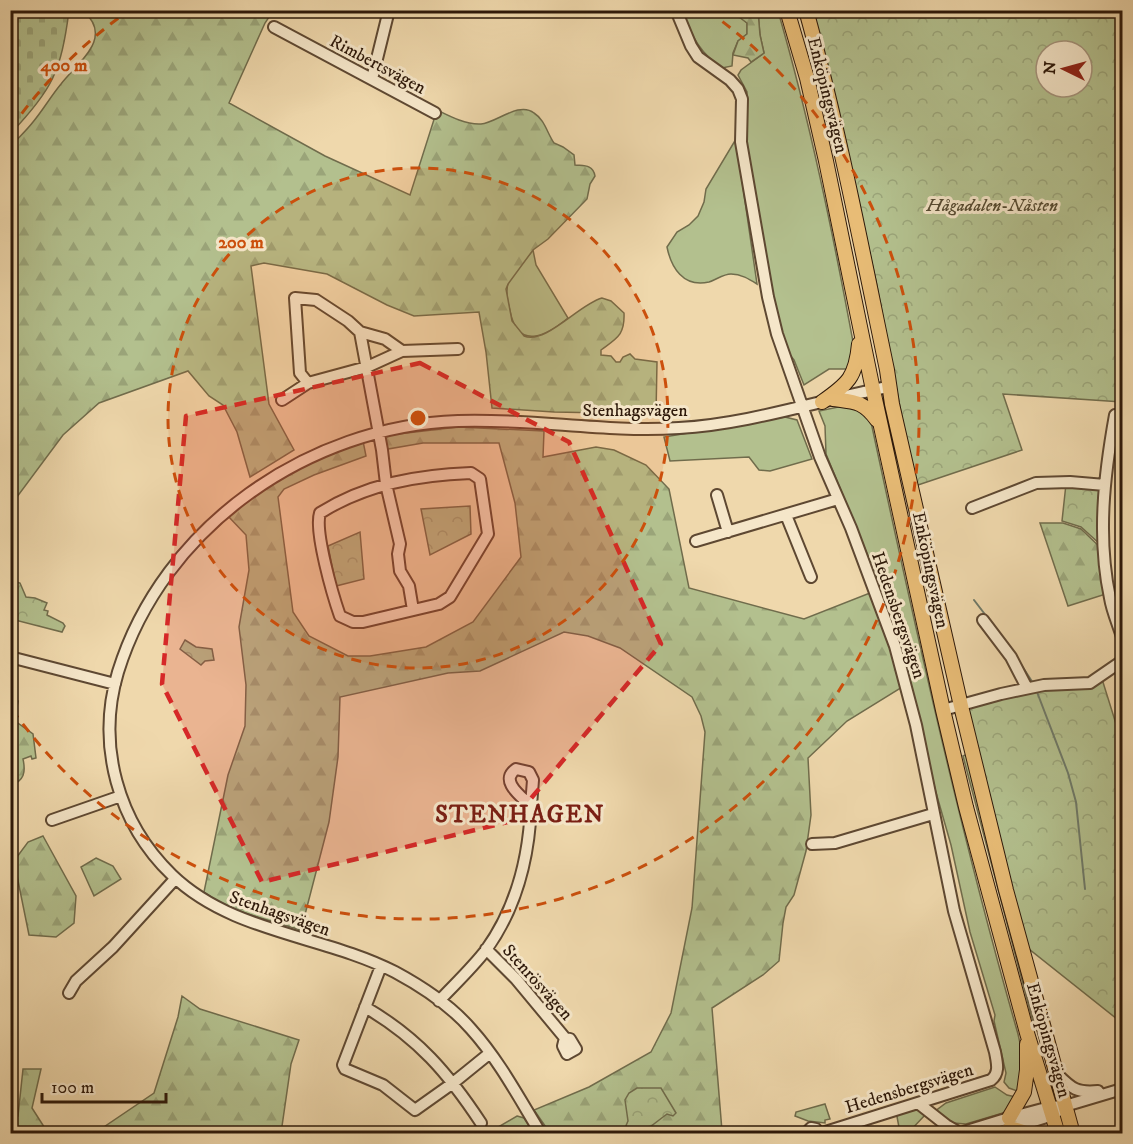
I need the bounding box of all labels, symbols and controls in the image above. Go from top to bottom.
street label: Rimbertsvägen [326,30,430,100]
street label: Enköpingsvägen [802,35,852,156]
north arrow [1034,39,1094,99]
text: 400 m [39,55,88,77]
text: N [1040,60,1061,75]
park label: Hågadalen-Nåsten [925,195,1058,217]
text: 200 m [218,232,264,254]
street label: Stenhagsvägen [582,400,688,422]
centre of rings [408,408,428,428]
street label: Enköpingsvägen [907,510,953,631]
street label: Hedensbergsvägen [866,549,930,682]
district label: STENHAGEN [435,800,605,830]
street label: Stenhagsvägen [226,886,334,942]
street label: Stenrösvägen [497,940,578,1026]
street label: Enköpingsvägen [1021,980,1075,1101]
street label: Hedensbergsvägen [843,1059,977,1119]
scale bar [42,1066,166,1104]
text: 100 m [51,1077,94,1099]

